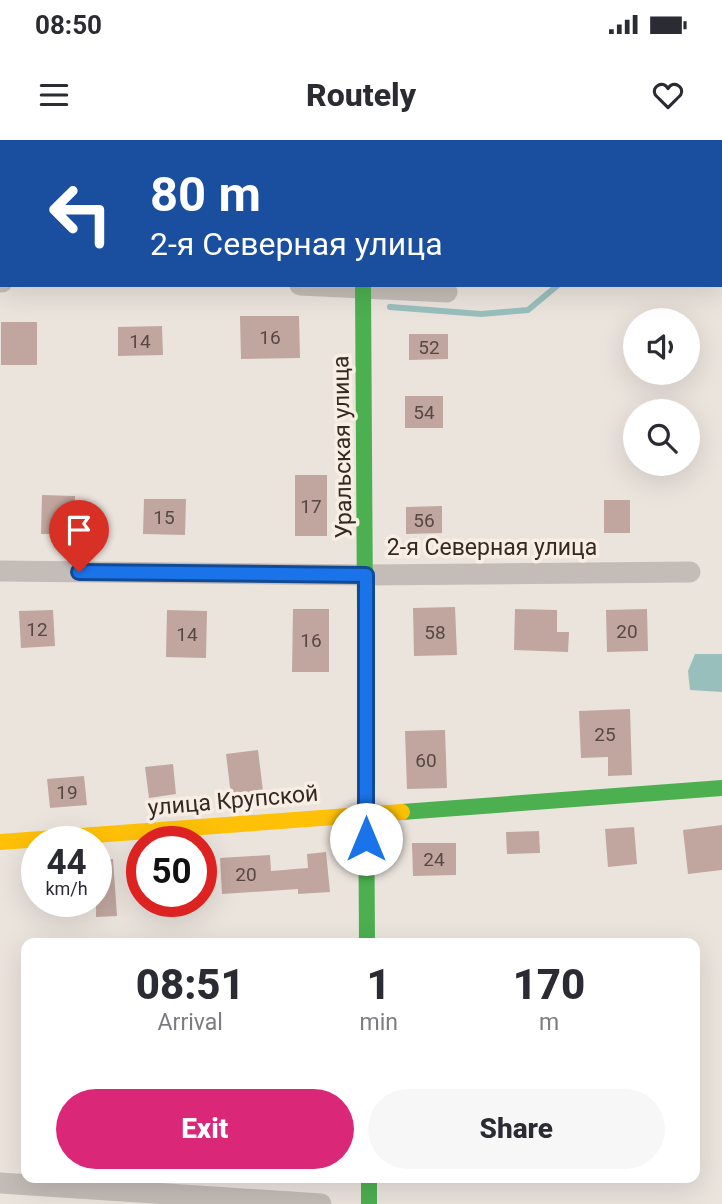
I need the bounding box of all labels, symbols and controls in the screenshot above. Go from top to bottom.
text: 08:50 [35,10,102,40]
icon: menu [35,76,73,114]
text: Routely [306,76,416,114]
icon: heart [649,76,687,114]
text: 80 m [150,166,261,223]
icon: left [35,168,126,259]
text: 2-я Северная улица [150,225,443,263]
map controls [623,308,700,476]
button: sound [623,308,700,385]
house number: 16 [259,326,281,349]
house number: 14 [129,330,151,353]
house number: 52 [418,336,440,359]
street label: Уральская улица [327,355,358,539]
button: search [623,399,700,476]
house number: 54 [413,401,435,424]
house number: 17 [300,495,322,518]
pin [49,500,109,572]
house number: 15 [153,506,175,529]
house number: 56 [413,509,435,532]
icon: arrive [60,511,98,549]
street label: 2-я Северная улица [387,534,597,561]
house number: 12 [26,618,48,641]
house number: 20 [616,620,638,643]
house number: 58 [424,621,446,644]
house number: 14 [176,623,198,646]
house number: 16 [300,629,322,652]
house number: 25 [594,723,616,746]
house number: 60 [415,749,437,772]
street label: улица Крупской [147,780,319,821]
house number: 19 [56,781,78,804]
position arrow [329,802,403,876]
speed limit sign: 50 [126,826,217,917]
text: 44 [46,842,87,883]
house number: 24 [423,848,445,871]
house number: 20 [235,863,257,886]
text: km/h [45,878,88,899]
text: 08:51 [136,960,245,1009]
text: 1 [367,960,391,1009]
text: 170 [513,960,585,1009]
text: Arrival [158,1009,223,1036]
text: min [359,1009,398,1036]
text: m [539,1009,559,1036]
button: Exit [56,1089,354,1169]
button: Share [368,1089,665,1169]

